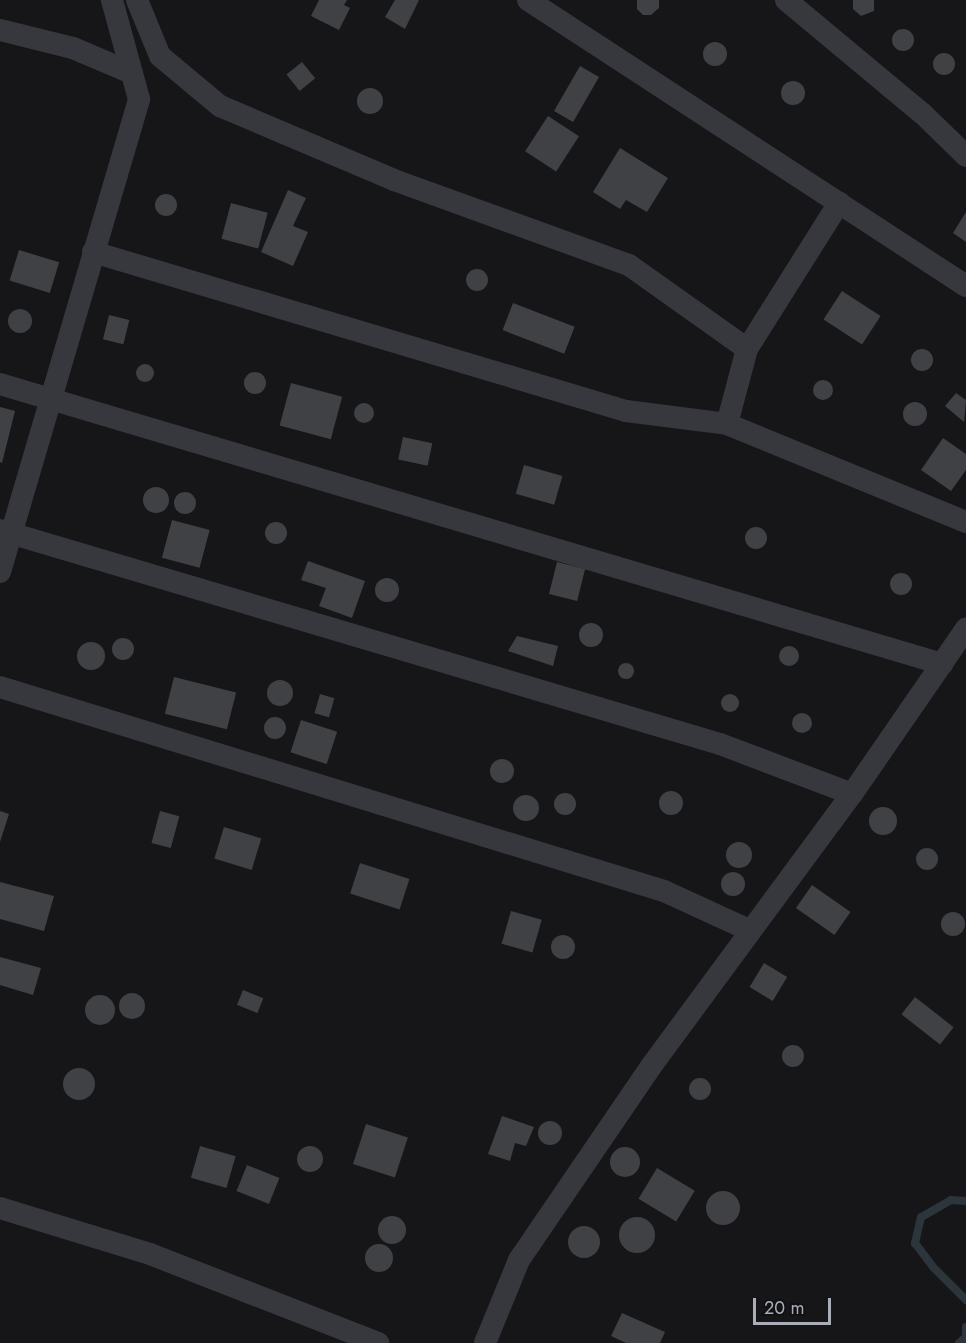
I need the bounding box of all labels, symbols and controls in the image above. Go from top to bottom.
scale bar [756,1286,834,1324]
text: 20 m [764,1295,804,1321]

